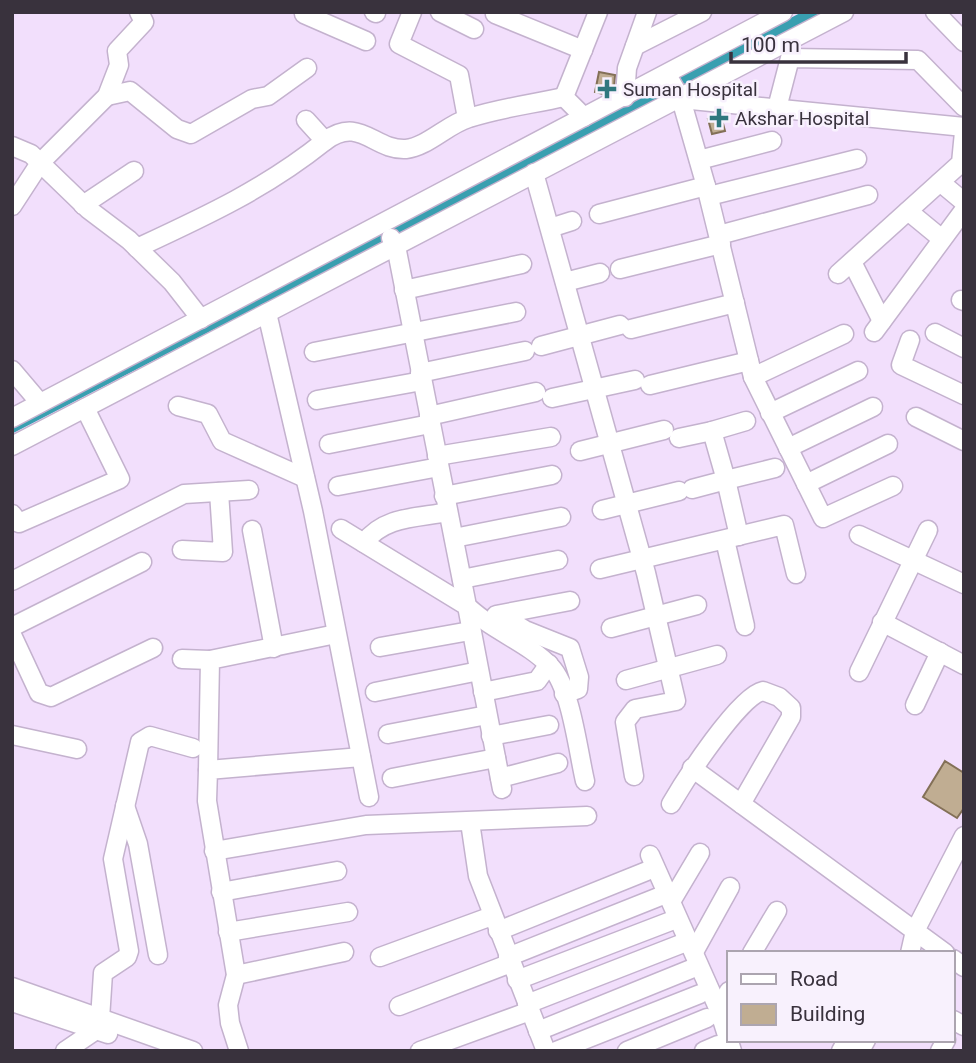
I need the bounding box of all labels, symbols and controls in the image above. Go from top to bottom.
scale bar [731,21,906,65]
text: 100 m [741,33,800,57]
place label: Suman Hospital [623,78,758,101]
marker: Suman Hospital [597,79,617,99]
place label: Akshar Hospital [735,107,869,130]
marker: Akshar Hospital [709,108,729,128]
legend [727,951,955,1042]
text: Road [790,967,838,991]
text: Building [790,1002,865,1026]

